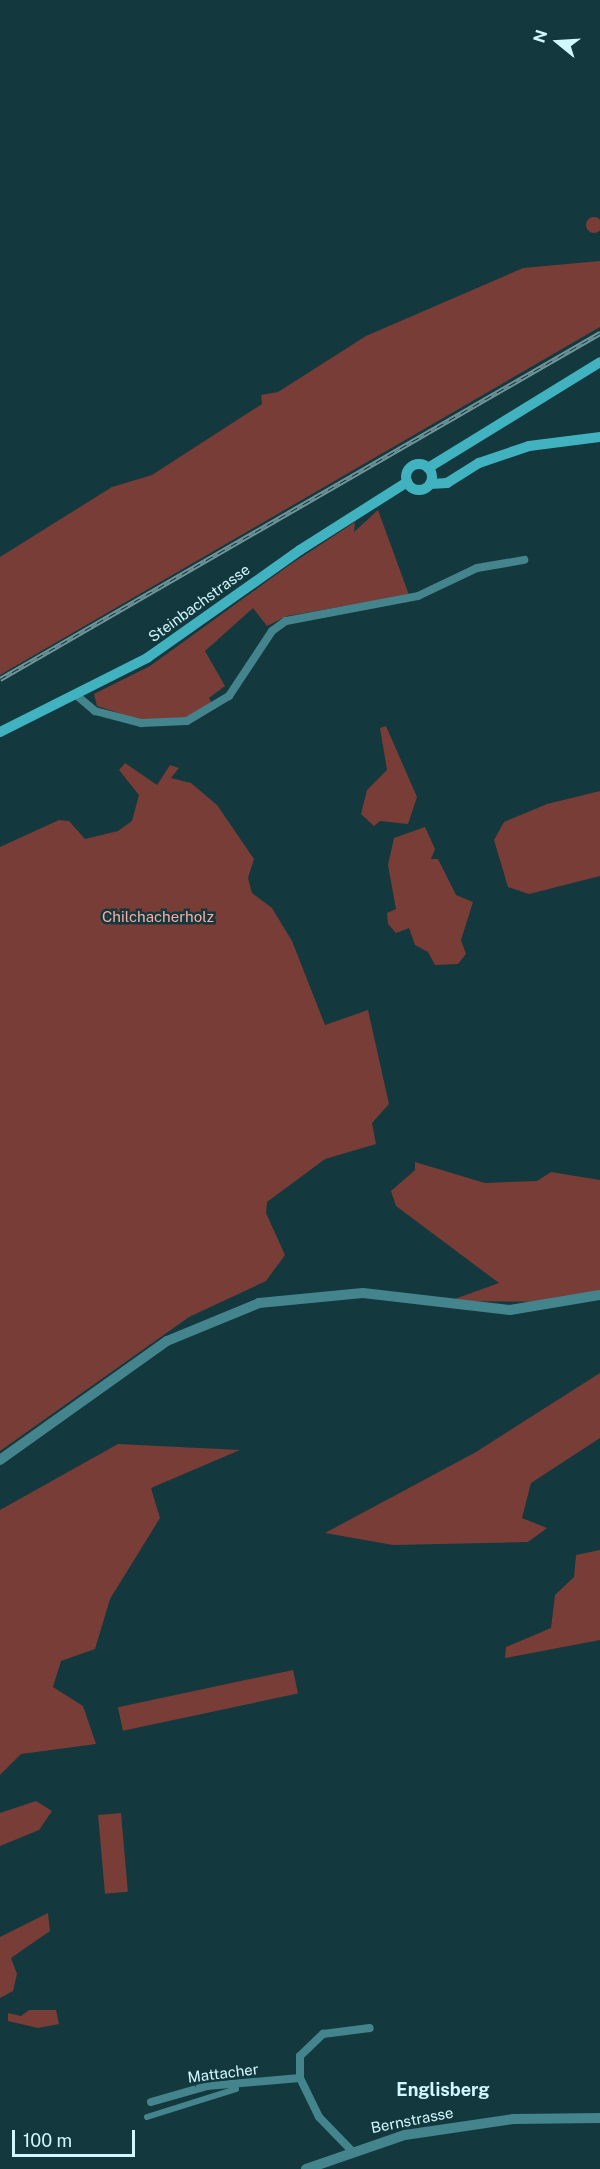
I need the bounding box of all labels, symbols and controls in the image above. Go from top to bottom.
north arrow [528,12,588,72]
text: N [529,27,551,45]
street label: Steinbachstrasse [145,560,253,646]
park label: Chilchacherholz [102,908,214,926]
street label: Mattacher [186,2060,260,2086]
district label: Englisberg [396,2079,490,2101]
street label: Bernstrasse [369,2103,455,2137]
scale bar [15,2118,138,2156]
text: 100 m [23,2130,72,2151]

